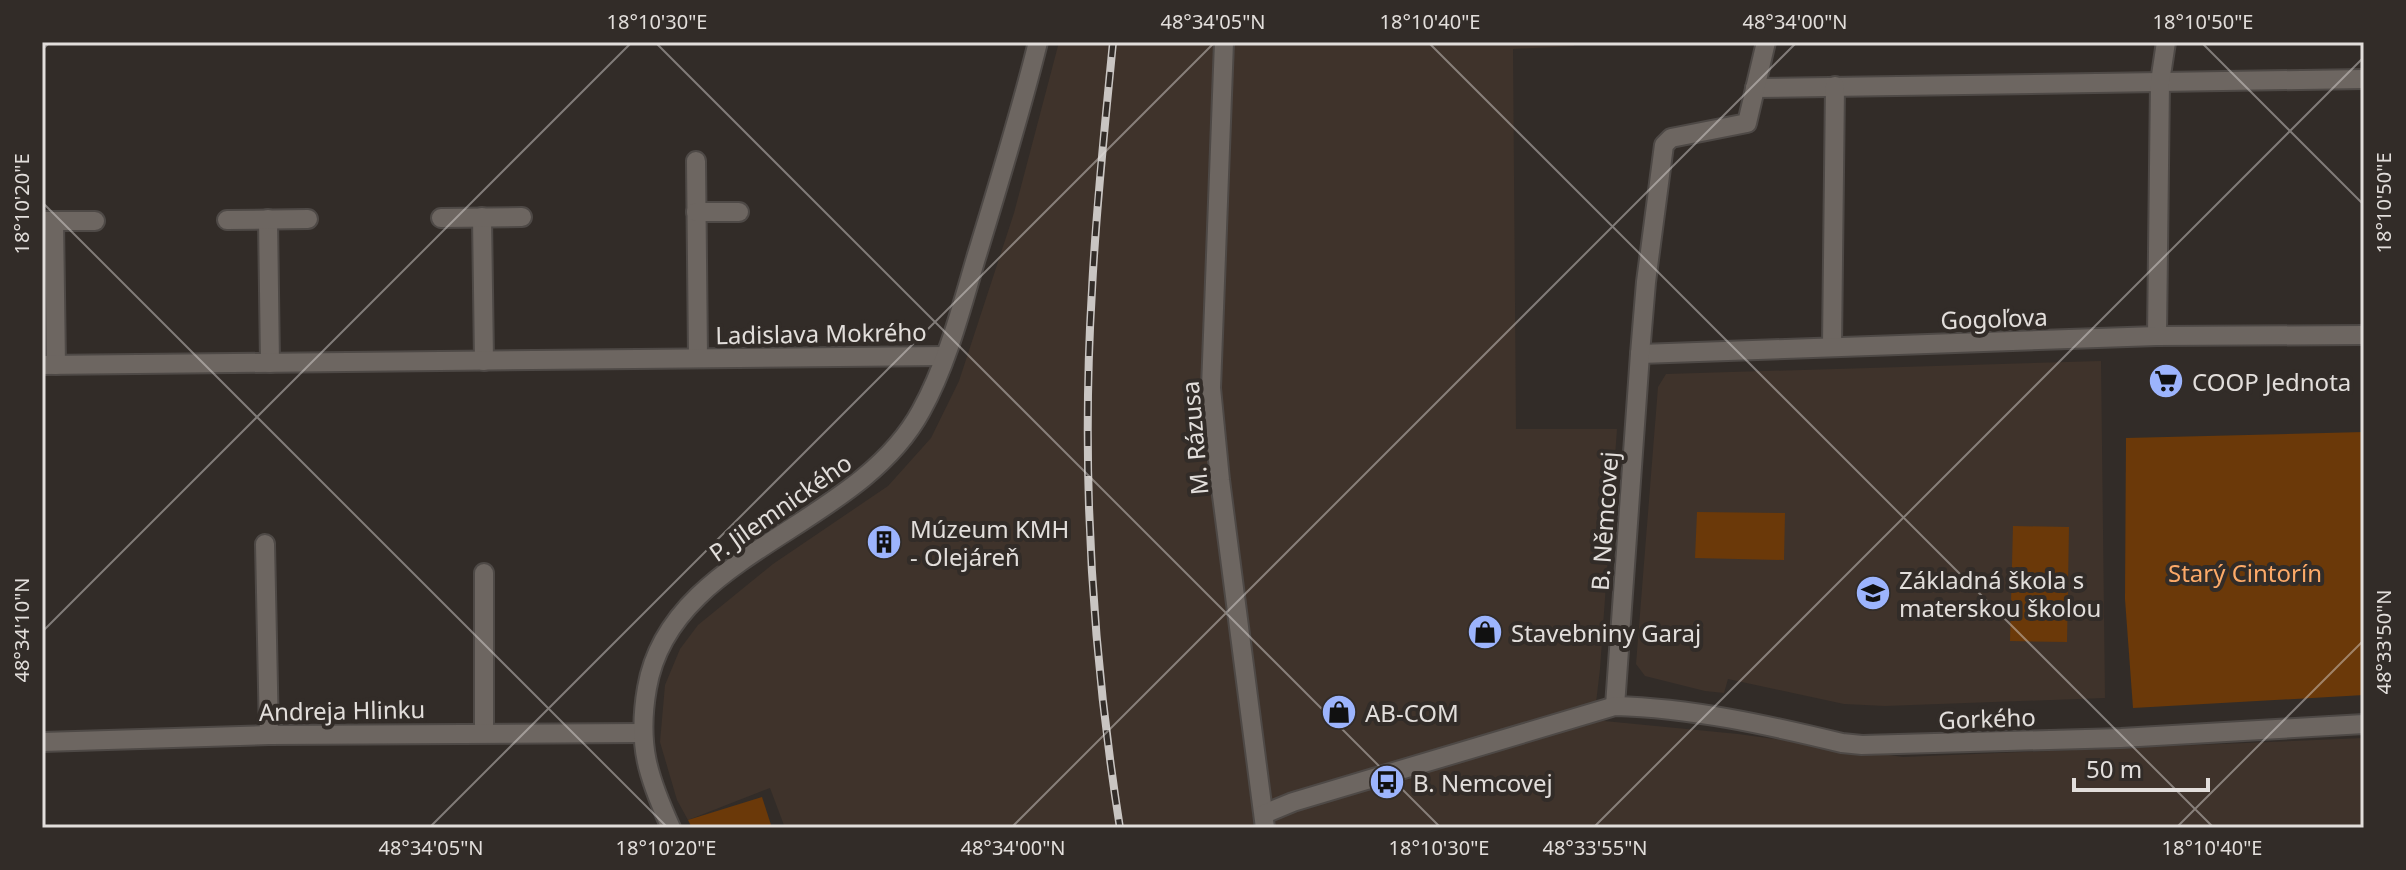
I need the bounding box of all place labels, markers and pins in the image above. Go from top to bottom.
supermarket icon: COOP Jednota [2147,362,2185,400]
place label: COOP Jednota [2192,365,2351,398]
place label: Múzeum KMH - Olejáreň [910,512,1069,573]
building icon: Múzeum KMH - Olejáreň [865,523,903,561]
place label: Základná škola s materskou školou [1899,563,2101,624]
school or university icon: Základná škola s materskou školou [1854,574,1892,612]
shop icon: Stavebniny Garaj [1466,613,1504,651]
place label: Stavebniny Garaj [1511,616,1701,649]
shop icon: AB-COM [1320,693,1358,731]
place label: AB-COM [1365,696,1459,729]
bus stop icon: B. Nemcovej [1368,763,1406,801]
place label: B. Nemcovej [1413,766,1553,799]

